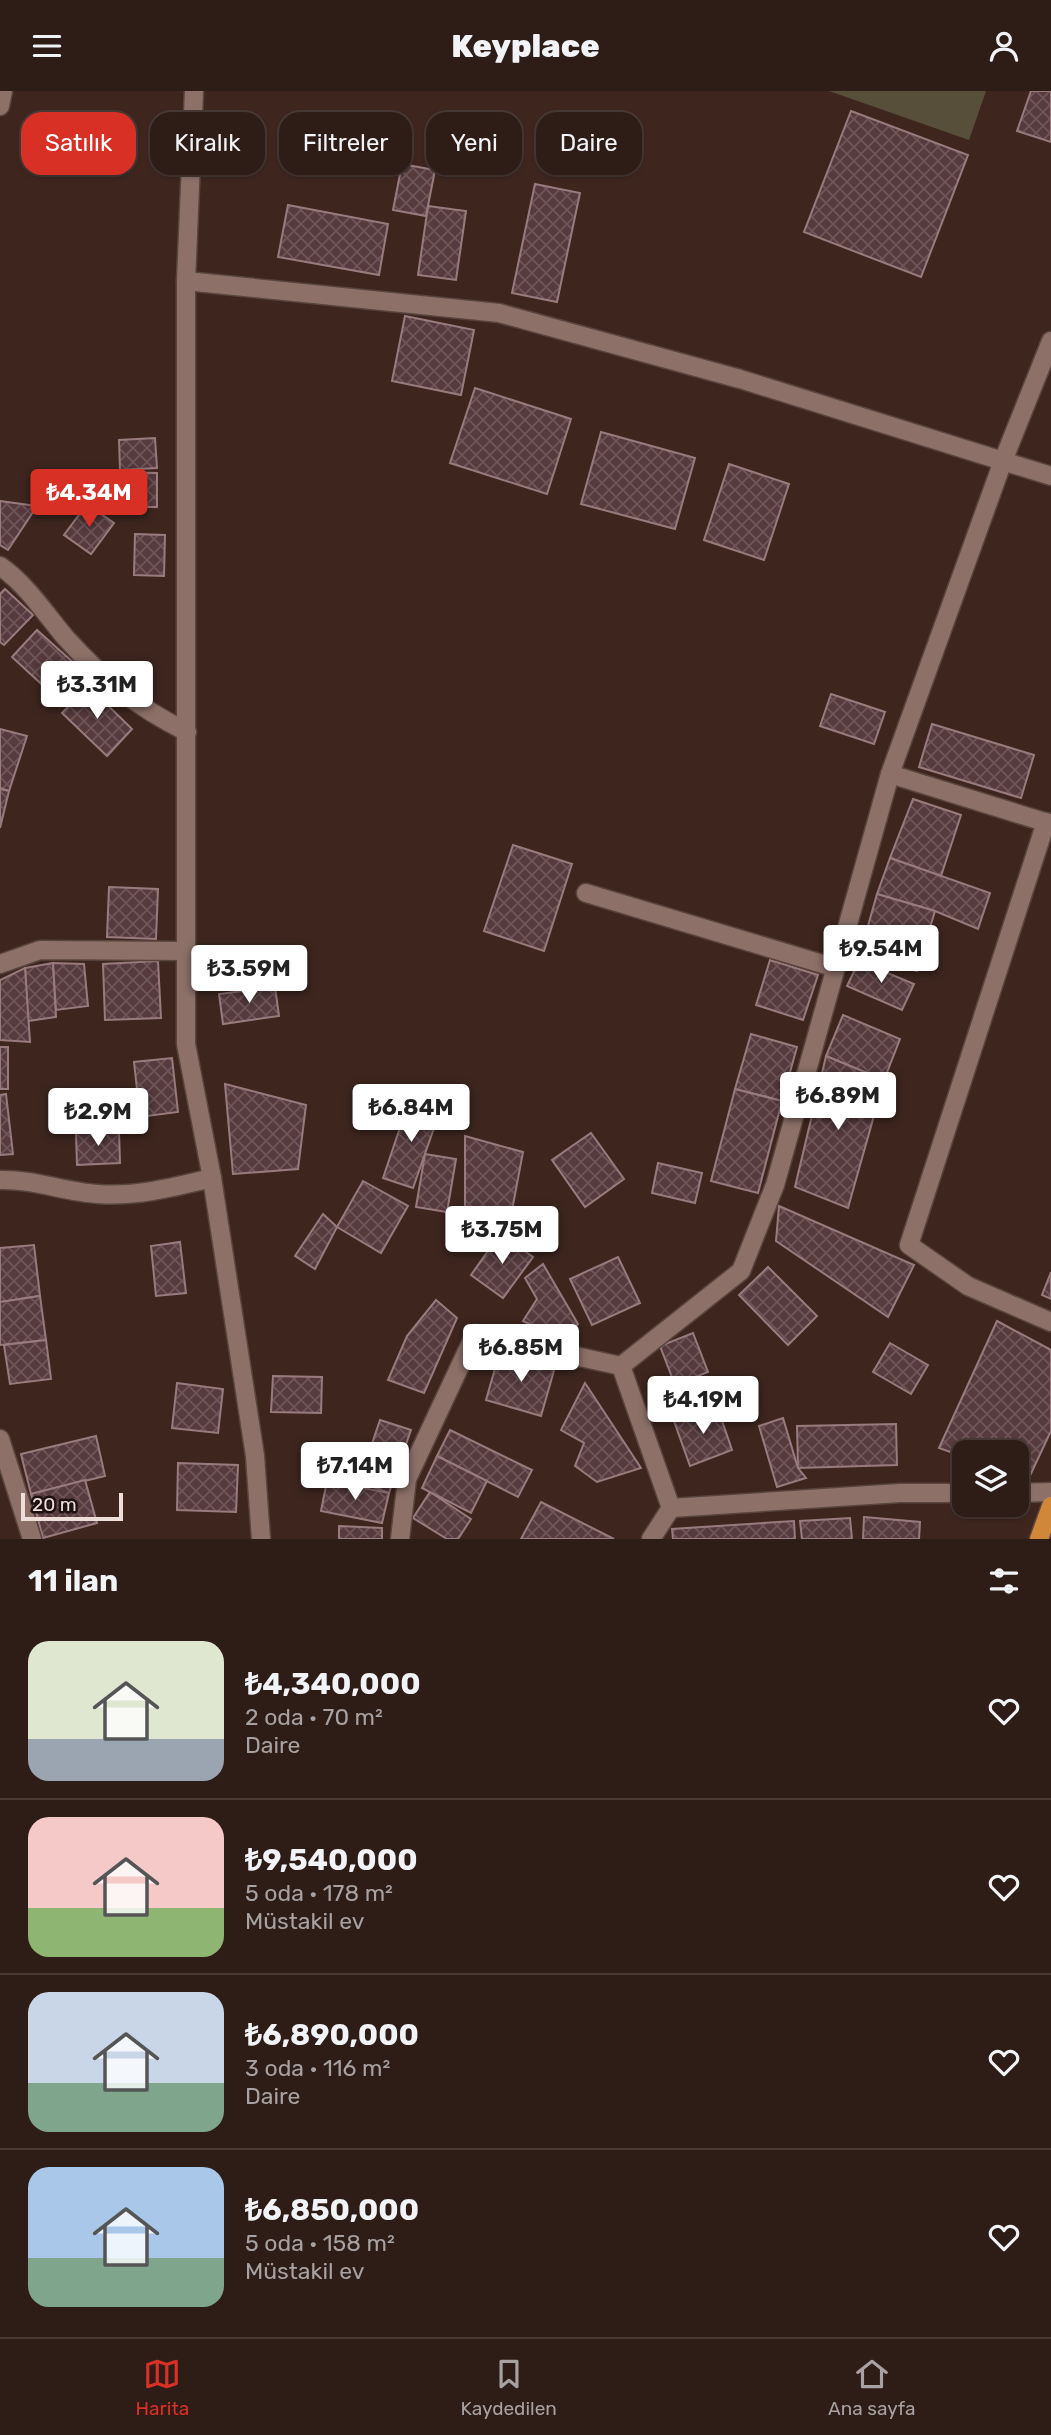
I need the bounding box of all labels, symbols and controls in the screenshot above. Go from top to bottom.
icon: menu [28,27,66,65]
text: Keyplace [451,27,600,65]
icon: person [985,27,1023,65]
chip: Satılık [21,112,136,175]
chip: Kiralık [150,112,265,175]
chip: Filtreler [279,112,412,175]
chip: Yeni [426,112,522,175]
chip: Daire [536,112,642,175]
pin: ₺4.34M [32,469,146,529]
text: ₺4.34M [46,478,132,506]
pin: ₺3.31M [40,661,154,721]
text: ₺3.31M [57,670,137,698]
pin: ₺9.54M [824,925,938,985]
text: ₺9.54M [840,934,922,962]
pin: ₺3.59M [192,946,306,1005]
text: ₺3.59M [207,954,291,982]
pin: ₺6.89M [781,1073,895,1132]
text: ₺6.89M [796,1081,880,1109]
pin: ₺6.84M [354,1084,468,1144]
pin: ₺2.9M [49,1089,147,1148]
text: ₺6.84M [369,1093,453,1121]
text: ₺2.9M [64,1097,132,1125]
pin: ₺3.75M [445,1207,559,1266]
text: ₺3.75M [461,1215,543,1243]
pin: ₺6.85M [464,1325,578,1384]
text: ₺6.85M [479,1333,563,1361]
pin: ₺4.19M [646,1377,760,1436]
text: ₺4.19M [664,1385,742,1413]
map controls [952,1440,1029,1517]
button: layers [952,1440,1029,1517]
pin: ₺7.14M [298,1443,412,1502]
text: ₺7.14M [317,1451,393,1479]
scale bar [21,1490,122,1522]
text: 20 m [32,1493,77,1516]
icon: filters [985,1562,1023,1600]
text: 11 ilan [28,1563,118,1599]
text: ₺4,340,000 [245,1666,421,1702]
icon: home [84,1669,168,1753]
icon: heart [985,1692,1023,1730]
text: 2 oda · 70 m² [245,1703,383,1731]
text: Daire [245,1731,301,1759]
text: ₺9,540,000 [245,1842,418,1878]
icon: home [84,1845,168,1929]
icon: heart [985,1868,1023,1906]
text: 5 oda · 178 m² [245,1879,393,1907]
text: Müstakil ev [245,1907,364,1935]
text: ₺6,890,000 [245,2017,419,2053]
icon: home [84,2020,168,2104]
icon: heart [985,2043,1023,2081]
text: 3 oda · 116 m² [245,2054,390,2082]
text: Daire [245,2082,301,2110]
text: ₺6,850,000 [245,2192,419,2228]
icon: home [84,2195,168,2279]
icon: heart [985,2218,1023,2256]
text: 5 oda · 158 m² [245,2229,395,2257]
text: Müstakil ev [245,2257,364,2285]
tab: Harita [136,2355,189,2420]
tab: Kaydedilen [460,2355,557,2420]
tab: Ana sayfa [828,2355,915,2420]

